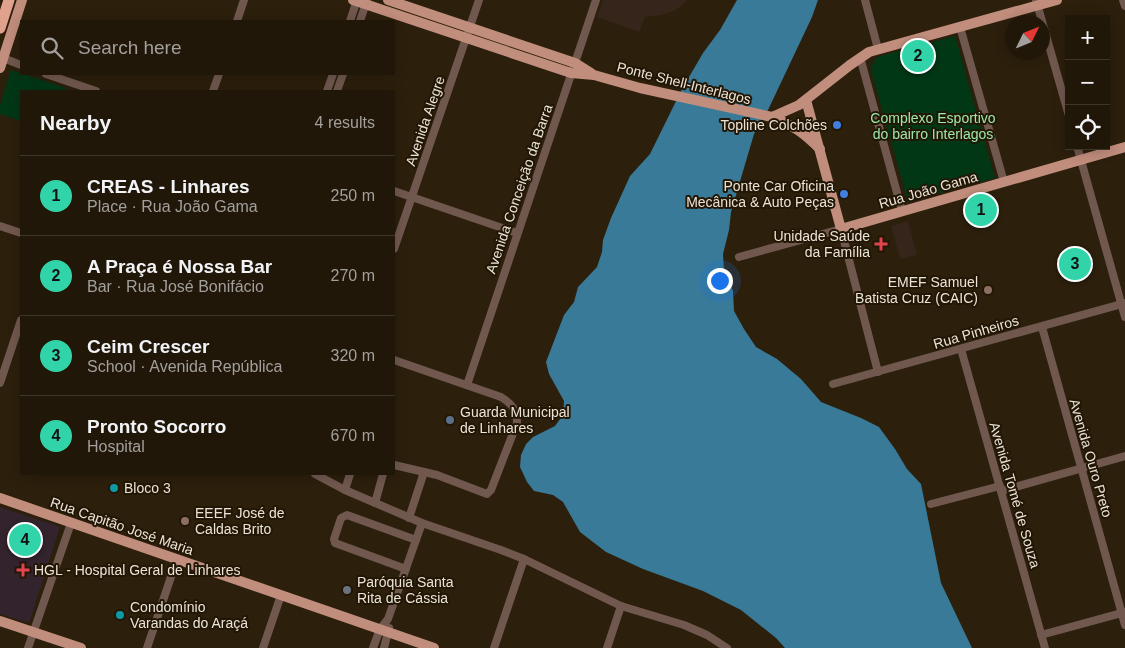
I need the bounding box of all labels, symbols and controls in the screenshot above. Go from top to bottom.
north arrow [1005,15,1050,60]
map controls [1065,15,1110,150]
button: + [1065,15,1110,60]
search box [20,20,395,75]
icon: search [38,34,66,62]
text: Search here [78,37,182,58]
pin: 2 [902,37,934,75]
street label: Ponte Shell-Interlagos [615,59,753,107]
button: − [1065,60,1110,105]
street label: Avenida Alegre [402,74,448,168]
street label: Avenida Conceição da Barra [482,102,556,276]
button: locate [1065,105,1110,150]
park label: Complexo Esportivo do bairro Interlagos [870,110,996,142]
text: Nearby [40,111,111,134]
text: 4 results [315,114,375,131]
place label: Topline Colchões [720,117,827,133]
marker: Topline Colchões [831,119,843,131]
street label: Rua João Gama [877,168,979,212]
text: CREAS - Linhares [87,176,250,197]
place label: Ponte Car Oficina Mecânica & Auto Peças [686,178,834,210]
text: 1 [52,187,60,204]
text: 250 m [331,187,375,204]
marker: Ponte Car Oficina Mecânica & Auto Peças [838,188,850,200]
pin: 1 [965,191,997,229]
text: Place · Rua João Gama [87,198,258,215]
place label: Unidade Saúde da Família [773,228,870,260]
marker: Unidade Saúde da Família [874,237,888,251]
pin: 3 [1059,245,1091,283]
text: A Praça é Nossa Bar [87,256,272,277]
text: 2 [52,267,60,284]
text: 270 m [331,267,375,284]
your location [707,268,733,294]
place label: EMEF Samuel Batista Cruz (CAIC) [855,274,978,306]
text: Bar · Rua José Bonifácio [87,278,264,295]
marker: EMEF Samuel Batista Cruz (CAIC) [982,284,994,296]
street label: Rua Pinheiros [932,312,1020,352]
text: Ceim Crescer [87,336,210,357]
text: 3 [52,347,60,364]
text: 320 m [331,347,375,364]
text: School · Avenida República [87,358,282,375]
street label: Avenida Ouro Preto [1066,397,1116,519]
place label: Guarda Municipal de Linhares [460,404,570,436]
marker: Guarda Municipal de Linhares [444,414,456,426]
text: Pronto Socorro [87,416,226,437]
street label: Avenida Tomé de Souza [986,420,1044,570]
text: 4 [52,427,60,444]
text: 670 m [331,427,375,444]
text: Hospital [87,438,145,455]
place label: Bloco 3 [124,480,171,496]
marker: Bloco 3 [108,482,120,494]
street label: Rua Capitão José Maria [48,494,196,558]
place label: EEEF José de Caldas Brito [195,505,285,537]
marker: EEEF José de Caldas Brito [179,515,191,527]
pin: 4 [9,521,41,559]
place label: HGL - Hospital Geral de Linhares [34,562,240,578]
marker: HGL - Hospital Geral de Linhares [16,563,30,577]
place label: Paróquia Santa Rita de Cássia [357,574,454,606]
marker: Paróquia Santa Rita de Cássia [341,584,353,596]
place label: Condomínio Varandas do Araçá [130,599,248,631]
marker: Condomínio Varandas do Araçá [114,609,126,621]

